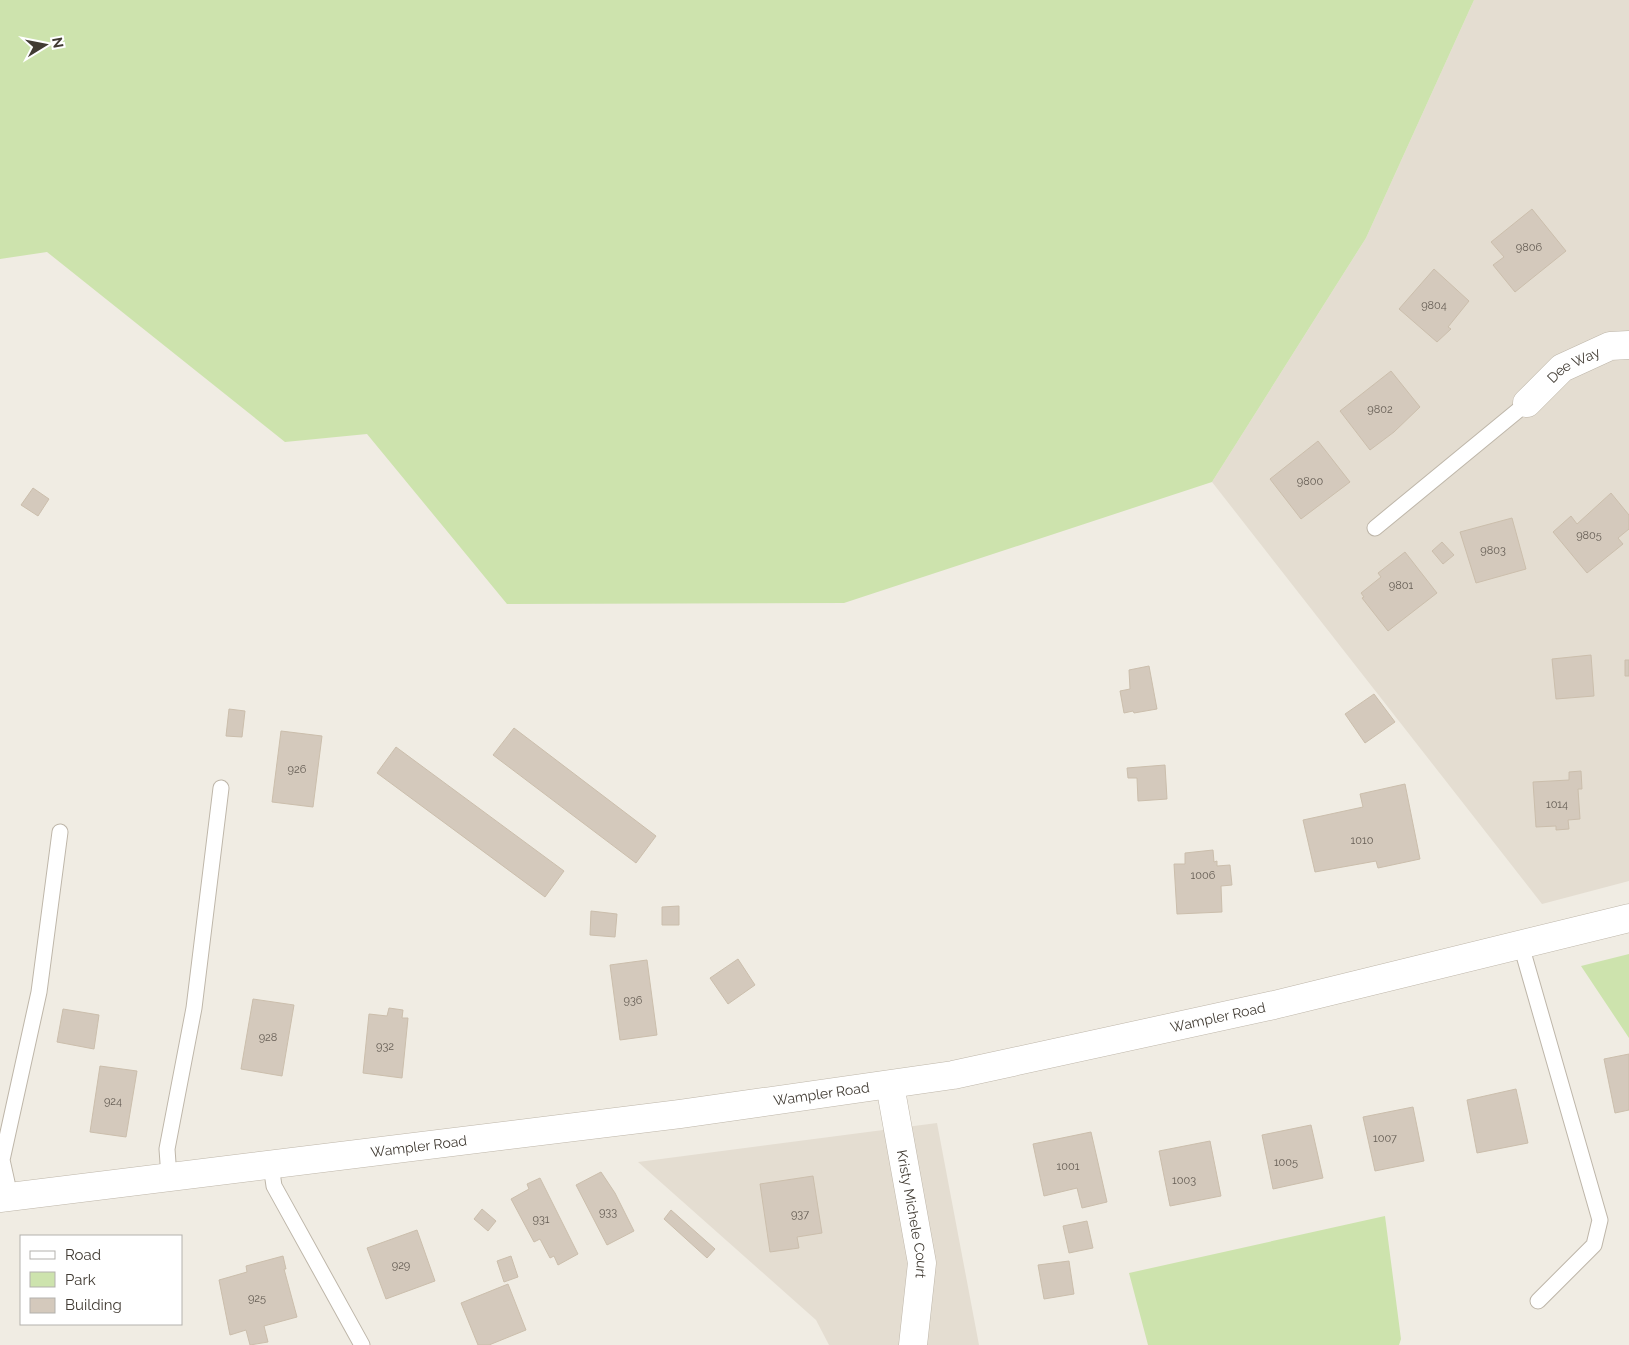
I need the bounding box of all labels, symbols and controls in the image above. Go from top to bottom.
north arrow [20,20,70,70]
text: N [49,36,67,49]
house number: 9806 [1516,241,1543,254]
house number: 9804 [1421,299,1447,312]
street label: Dee Way [1544,344,1603,386]
house number: 9802 [1367,403,1393,416]
house number: 9800 [1297,475,1323,488]
house number: 9805 [1576,529,1602,542]
house number: 9803 [1480,544,1506,557]
house number: 9801 [1389,579,1413,592]
house number: 926 [288,763,307,776]
house number: 1014 [1546,798,1568,811]
house number: 1010 [1351,834,1374,847]
house number: 1006 [1191,869,1216,882]
house number: 936 [624,994,643,1007]
street label: Wampler Road [1169,999,1267,1035]
house number: 928 [259,1031,277,1044]
house number: 932 [376,1040,394,1053]
street label: Wampler Road [772,1079,870,1109]
house number: 924 [104,1095,122,1108]
street label: Wampler Road [370,1132,468,1160]
house number: 1007 [1373,1132,1397,1145]
street label: Kristy Michele Court [894,1148,930,1279]
house number: 1005 [1274,1156,1298,1169]
house number: 1001 [1057,1160,1080,1173]
house number: 1003 [1172,1174,1196,1187]
house number: 933 [599,1206,617,1219]
house number: 937 [791,1208,809,1221]
house number: 931 [532,1213,550,1226]
legend [20,1235,182,1325]
text: Road [65,1246,101,1264]
house number: 929 [392,1259,410,1272]
text: Park [65,1271,96,1289]
house number: 925 [248,1292,266,1305]
text: Building [65,1296,122,1314]

